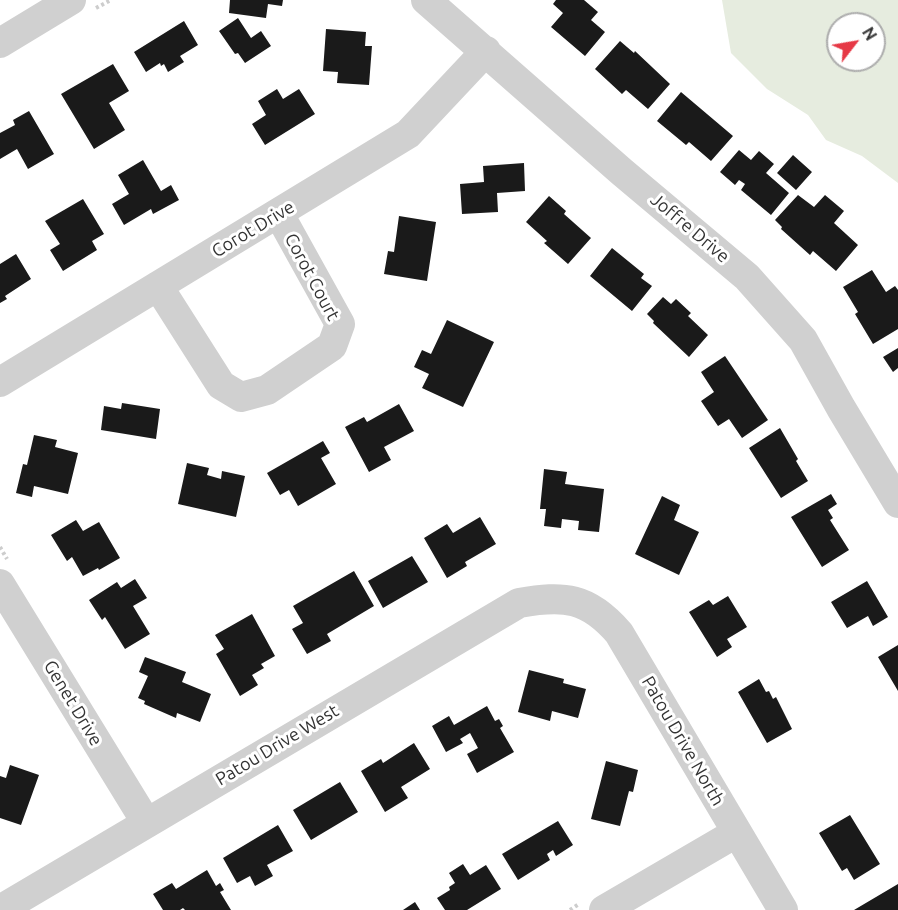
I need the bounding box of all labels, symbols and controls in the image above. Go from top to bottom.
north arrow [826,12,886,72]
text: N [859,24,881,44]
street label: Joffre Drive [646,189,734,267]
street label: Corot Drive [208,196,298,262]
street label: Corot Court [280,230,344,324]
street label: Genet Drive [39,656,107,750]
street label: Patou Drive North [637,672,729,810]
street label: Patou Drive West [212,700,342,790]

